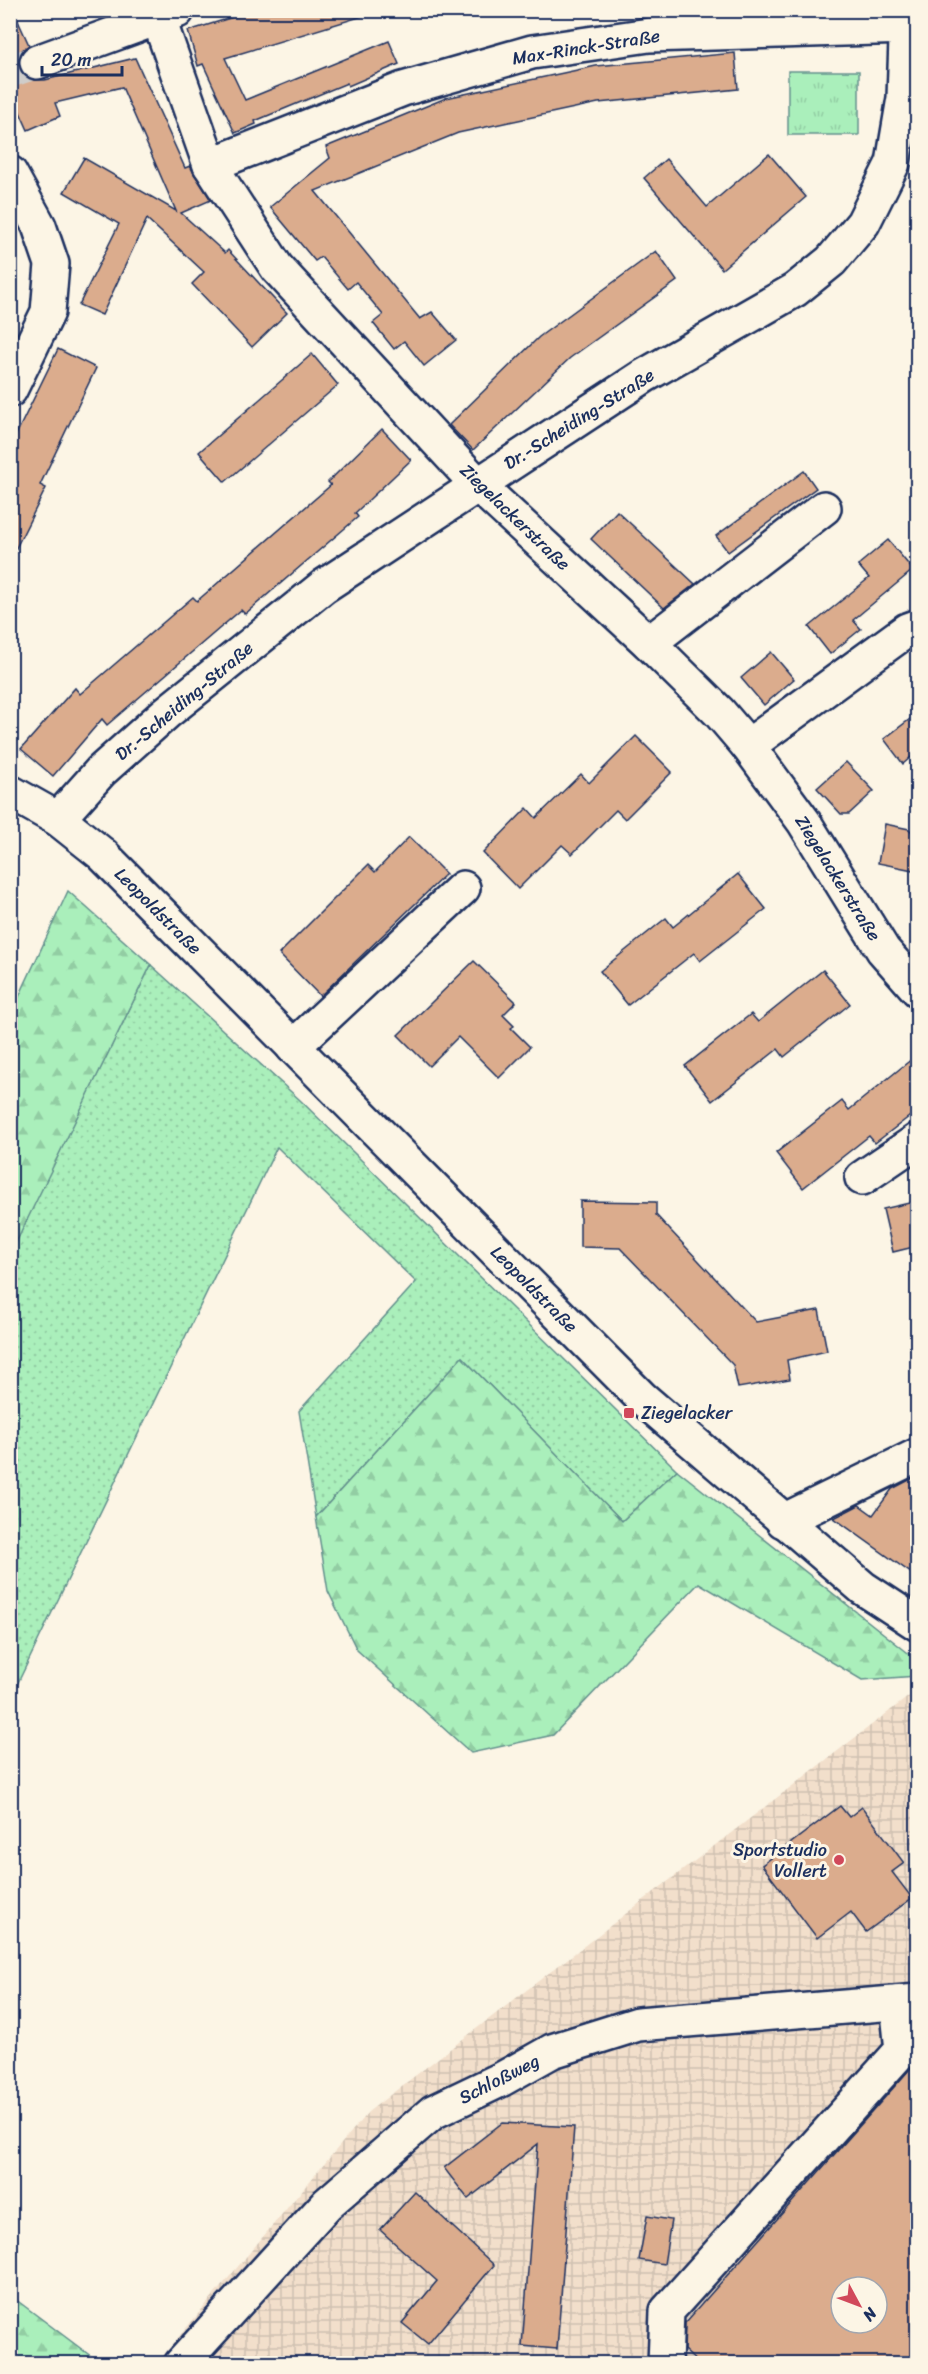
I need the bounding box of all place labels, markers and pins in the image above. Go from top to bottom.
place label: Ziegelacker [641,1397,734,1429]
marker: Ziegelacker [622,1406,636,1420]
place label: Sportstudio Vollert [733,1834,827,1887]
marker: Sportstudio Vollert [832,1853,846,1867]

